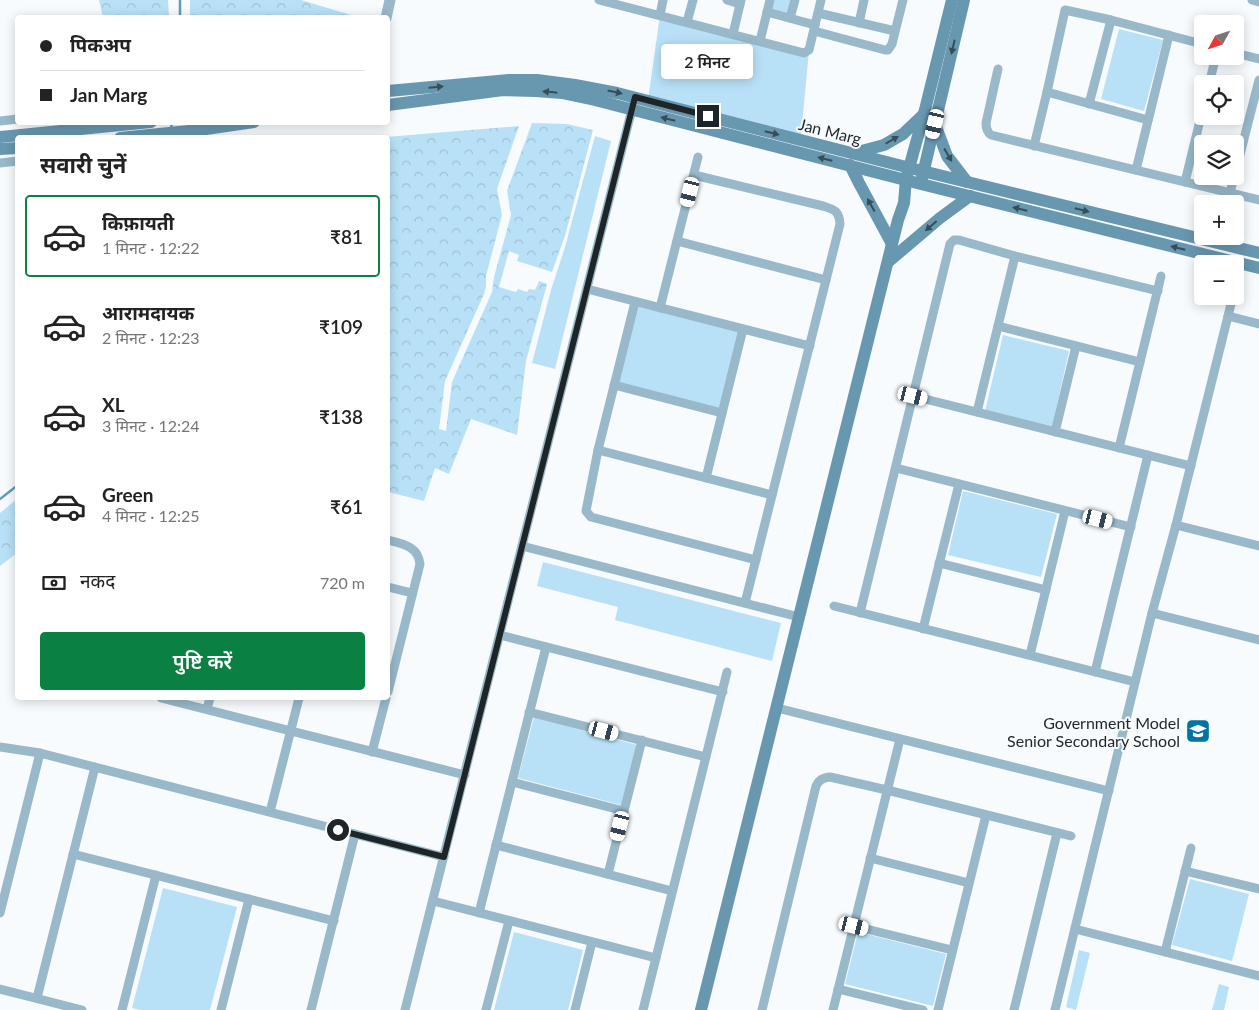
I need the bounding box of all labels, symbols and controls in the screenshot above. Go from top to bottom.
north arrow [1194,15,1244,65]
map controls [1194,15,1244,305]
text: पिकअप [70,33,131,56]
one-way arrow [949,40,957,55]
callout: 2 मिनट [662,44,754,78]
text: 2 मिनट [684,52,730,71]
button: locate [1194,75,1244,125]
text: Jan Marg [70,83,147,106]
one-way arrow [428,83,444,91]
one-way arrow [541,88,557,96]
one-way arrow [607,89,623,97]
route end [697,105,719,127]
car [924,108,945,140]
street label: Jan Marg [797,114,863,148]
one-way arrow [660,115,675,123]
one-way arrow [765,129,780,137]
one-way arrow [886,135,899,144]
button: layers [1194,135,1244,185]
one-way arrow [943,148,952,162]
text: सवारी चुनें [40,151,126,178]
one-way arrow [818,155,833,163]
car [679,176,700,208]
button: + [1194,195,1244,245]
one-way arrow [866,198,875,211]
one-way arrow [1012,204,1027,212]
one-way arrow [1075,206,1090,214]
text: किफ़ायती [102,211,174,234]
icon: car [42,214,87,259]
one-way arrow [925,220,938,231]
text: ₹81 [330,225,363,248]
text: 1 मिनट · 12:22 [102,238,200,257]
one-way arrow [1170,244,1185,252]
button: − [1194,255,1244,305]
text: आरामदायक [102,301,194,324]
icon: car [42,304,87,349]
text: ₹109 [319,315,363,338]
text: 2 मिनट · 12:23 [102,328,200,347]
car [896,385,929,407]
text: XL [102,393,125,416]
icon: car [42,394,87,439]
text: ₹138 [319,405,363,428]
text: 3 मिनट · 12:24 [102,416,200,435]
text: Green [102,483,153,506]
icon: car [42,484,87,529]
text: ₹61 [330,495,363,518]
text: 4 मिनट · 12:25 [102,506,200,525]
car [1081,508,1114,530]
icon: cash [40,569,68,597]
text: नकद [80,569,115,592]
text: 720 m [320,573,365,592]
button: पुष्टि करें [40,632,365,690]
place label: Government Model Senior Secondary School [1007,713,1180,750]
school or university icon: Government Model Senior Secondary School [1185,718,1211,744]
car [587,720,620,742]
car [609,810,630,842]
route start [327,819,349,841]
car [837,915,870,937]

